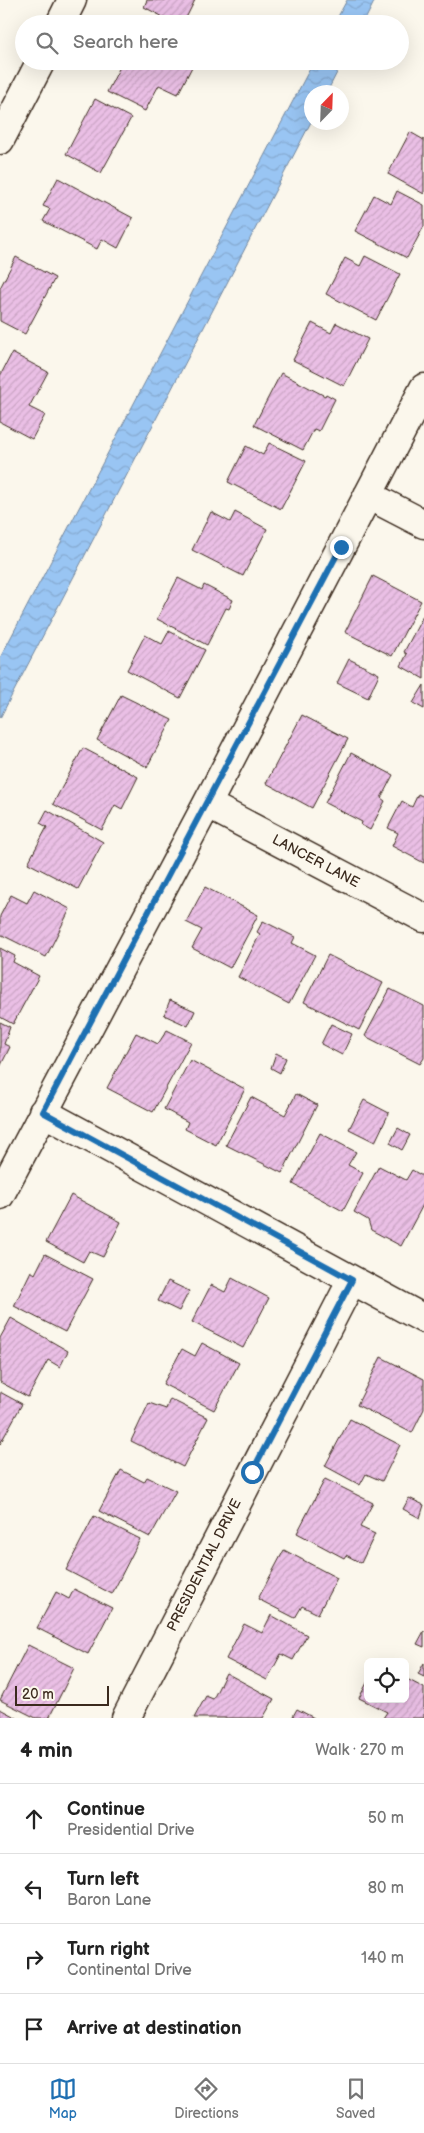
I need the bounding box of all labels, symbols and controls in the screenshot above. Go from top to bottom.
search box [15,15,409,70]
icon: search [33,29,61,57]
text: Search here [73,31,178,54]
north arrow [304,85,349,130]
route end [330,536,353,559]
street label: LANCER LANE [269,831,363,891]
route start [241,1461,264,1484]
street label: PRESIDENTIAL DRIVE [163,1496,245,1634]
map controls [364,1658,409,1703]
button: locate [364,1658,409,1703]
scale bar [15,1683,109,1706]
text: 20 m [22,1686,54,1703]
text: 4 min [20,1738,73,1763]
text: Walk · 270 m [315,1741,404,1760]
text: Continue [67,1798,145,1821]
icon: ahead [20,1805,48,1833]
text: 50 m [368,1809,404,1828]
text: Presidential Drive [67,1821,195,1840]
text: Turn left [67,1868,139,1891]
icon: left [20,1875,48,1903]
text: 80 m [368,1879,404,1898]
text: Baron Lane [67,1891,151,1910]
text: Turn right [67,1938,150,1961]
icon: right [20,1945,48,1973]
text: 140 m [361,1949,404,1968]
text: Continental Drive [67,1961,192,1980]
icon: arrive [20,2015,48,2043]
text: Arrive at destination [67,2017,242,2040]
tab: Map [49,2075,77,2122]
tab: Directions [174,2075,239,2122]
tab: Saved [336,2075,375,2122]

